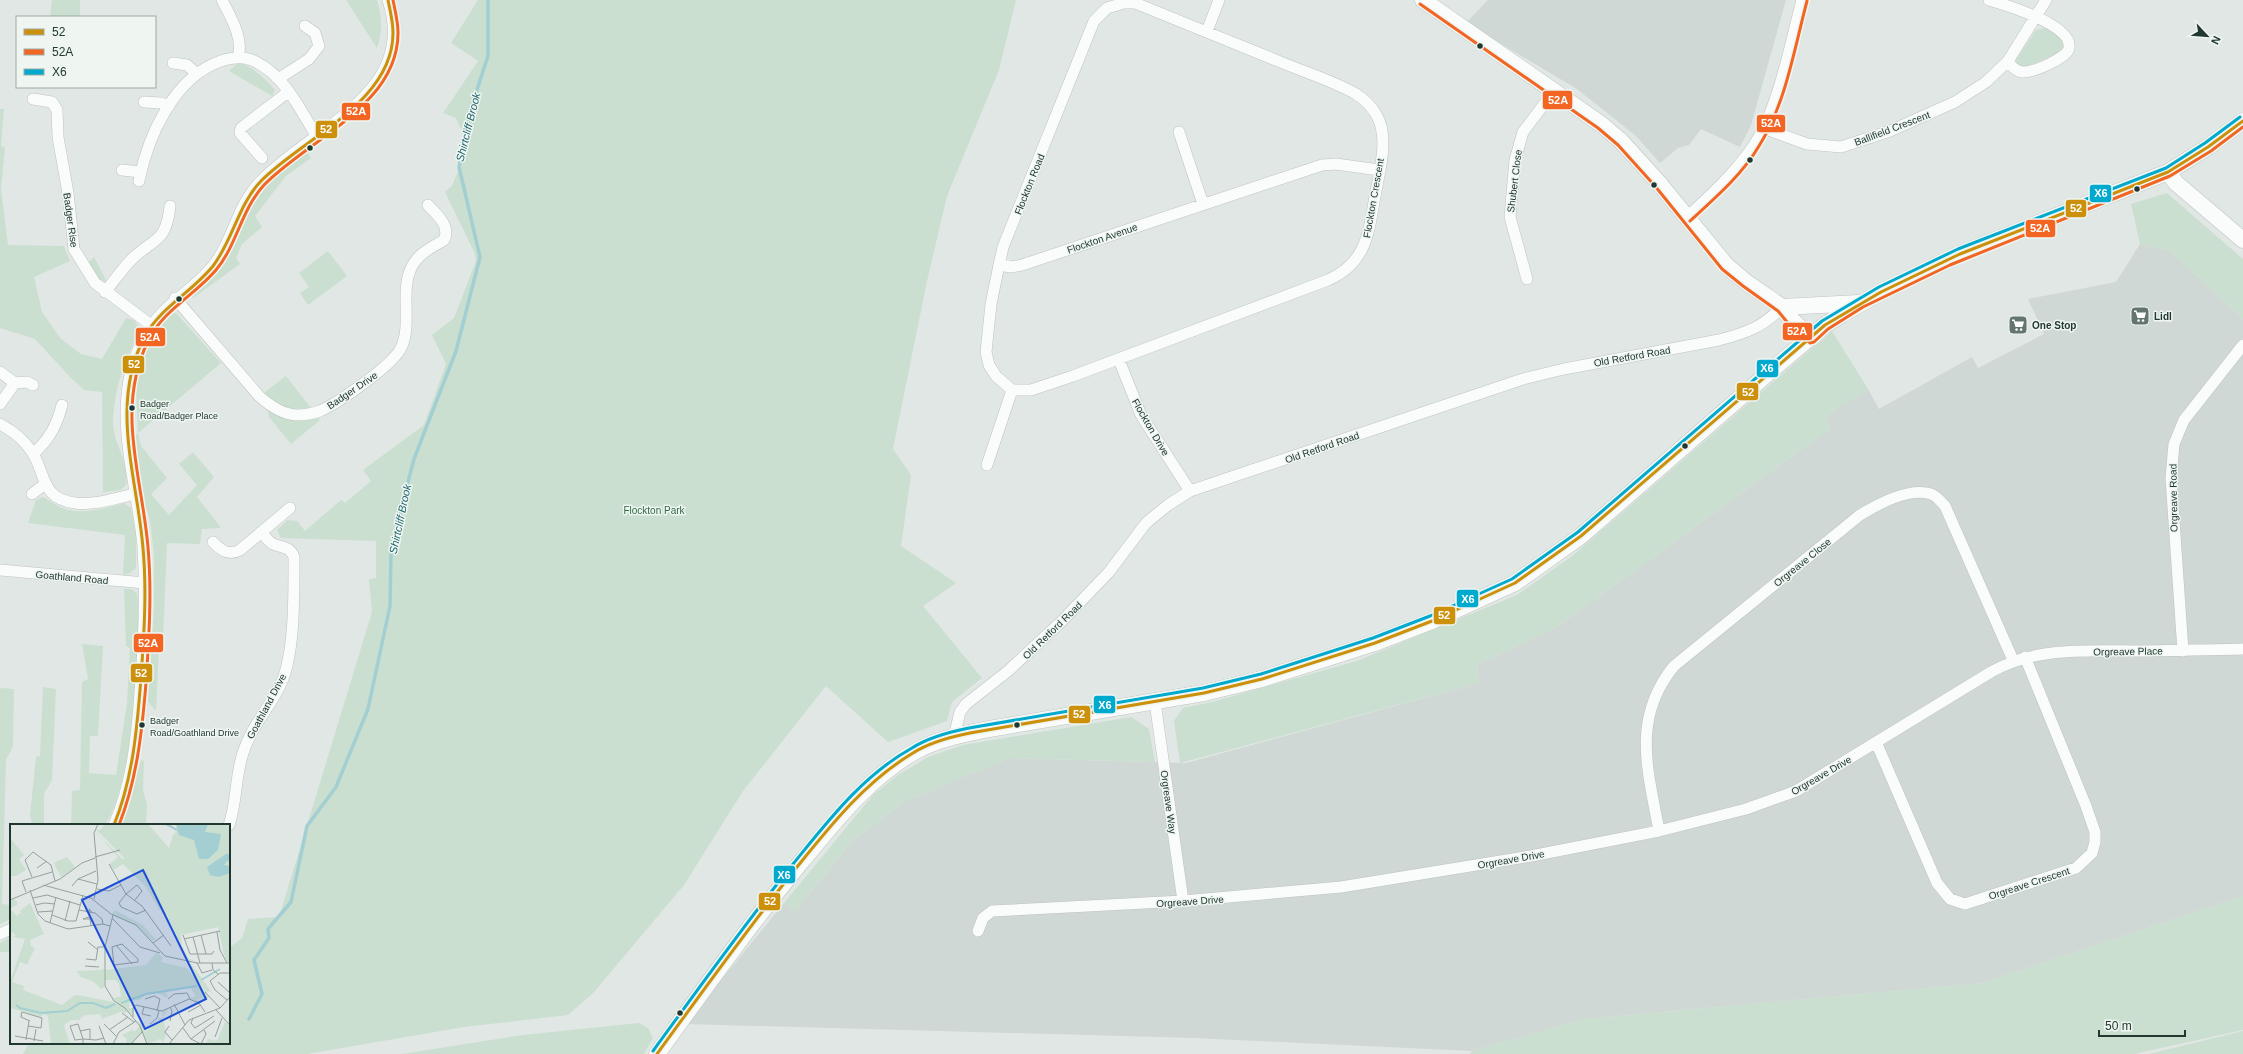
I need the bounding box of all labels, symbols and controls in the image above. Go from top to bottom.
legend [16,16,156,88]
north arrow [2187,16,2227,56]
text: 52 [52,25,66,39]
text: N [2209,34,2223,47]
unlabelled marker [1475,41,1485,51]
text: 52A [52,45,73,59]
text: X6 [52,65,67,79]
line badge: 52A [1542,90,1573,110]
water label: Shirtcliff Brook [454,91,483,163]
text: 52A [1548,94,1568,106]
line badge: 52A [341,102,371,121]
text: 52A [346,105,366,117]
street label: Ballifield Crescent [1853,109,1932,148]
line badge: 52A [1756,114,1786,133]
text: 52A [1761,117,1781,129]
line badge: 52 [315,120,338,139]
text: 52 [320,123,332,135]
unlabelled marker [305,143,315,153]
street label: Shubert Close [1505,149,1524,213]
street label: Flockton Road [1012,152,1047,216]
unlabelled marker [1745,155,1755,165]
street label: Flockton Crescent [1361,157,1386,239]
unlabelled marker [1649,180,1659,190]
line badge: X6 [2089,184,2112,203]
unlabelled marker [2132,184,2142,194]
text: X6 [2094,187,2108,199]
street label: Badger Rise [61,192,80,249]
line badge: 52 [2065,199,2087,218]
text: 52 [2070,202,2082,214]
line badge: 52A [2025,219,2056,238]
street label: Flockton Avenue [1065,221,1139,256]
text: 52A [2030,222,2050,234]
unlabelled marker [174,294,184,304]
supermarket icon: Lidl [2129,305,2151,327]
place label: Lidl [2154,311,2172,322]
supermarket icon: One Stop [2007,314,2029,336]
place label: One Stop [2032,320,2076,331]
line badge: 52A [1782,322,1813,341]
text: 52A [1787,325,1807,337]
line badge: 52A [135,327,166,347]
text: 52A [140,331,160,343]
street label: Old Retford Road [1593,344,1671,369]
line badge: 52 [122,355,145,374]
text: 52 [128,358,140,370]
line badge: X6 [1756,359,1779,378]
text: X6 [1760,362,1774,374]
street label: Badger Drive [325,369,380,411]
line badge: 52 [1736,382,1759,401]
text: 52 [1742,386,1754,398]
street label: Flockton Drive [1130,397,1172,458]
place label: Badger Road/Badger Place [140,399,218,421]
marker: Badger Road/Badger Place [127,403,137,413]
street label: Old Retford Road [1284,430,1361,465]
unlabelled marker [1680,441,1690,451]
street label: Orgreave Road [2167,464,2180,532]
water label: Shirtcliff Brook [387,483,413,555]
park label: Flockton Park [623,505,686,516]
street label: Orgreave Close [1772,536,1833,589]
street label: Goathland Road [35,569,109,586]
line badge: X6 [1456,589,1479,608]
text: X6 [1461,593,1475,605]
street label: Old Retford Road [1021,599,1084,661]
line badge: 52 [1433,606,1456,625]
text: 52 [1438,609,1450,621]
line badge: 52A [133,633,164,653]
text: 52A [138,637,158,649]
street label: Orgreave Place [2093,645,2163,658]
line badge: 52 [130,663,153,683]
text: 52 [135,667,147,679]
street label: Goathland Drive [245,671,288,741]
line badge: X6 [1093,695,1116,714]
text: X6 [1098,699,1112,711]
line badge: 52 [1068,705,1091,724]
text: 52 [1073,708,1085,720]
place label: Badger Road/Goathland Drive [150,716,239,738]
marker: Badger Road/Goathland Drive [137,720,147,730]
unlabelled marker [1012,720,1022,730]
street label: Orgreave Drive [1789,754,1854,797]
street label: Orgreave Way [1159,770,1178,835]
inset map [10,824,230,1044]
street label: Orgreave Drive [1477,848,1546,871]
line badge: X6 [773,865,796,884]
street label: Orgreave Crescent [1987,865,2071,902]
text: X6 [777,869,791,881]
line badge: 52 [758,892,781,911]
street label: Orgreave Drive [1156,894,1225,909]
text: 52 [764,895,776,907]
unlabelled marker [675,1008,685,1018]
scale bar [2099,1012,2185,1038]
text: 50 m [2105,1019,2132,1033]

